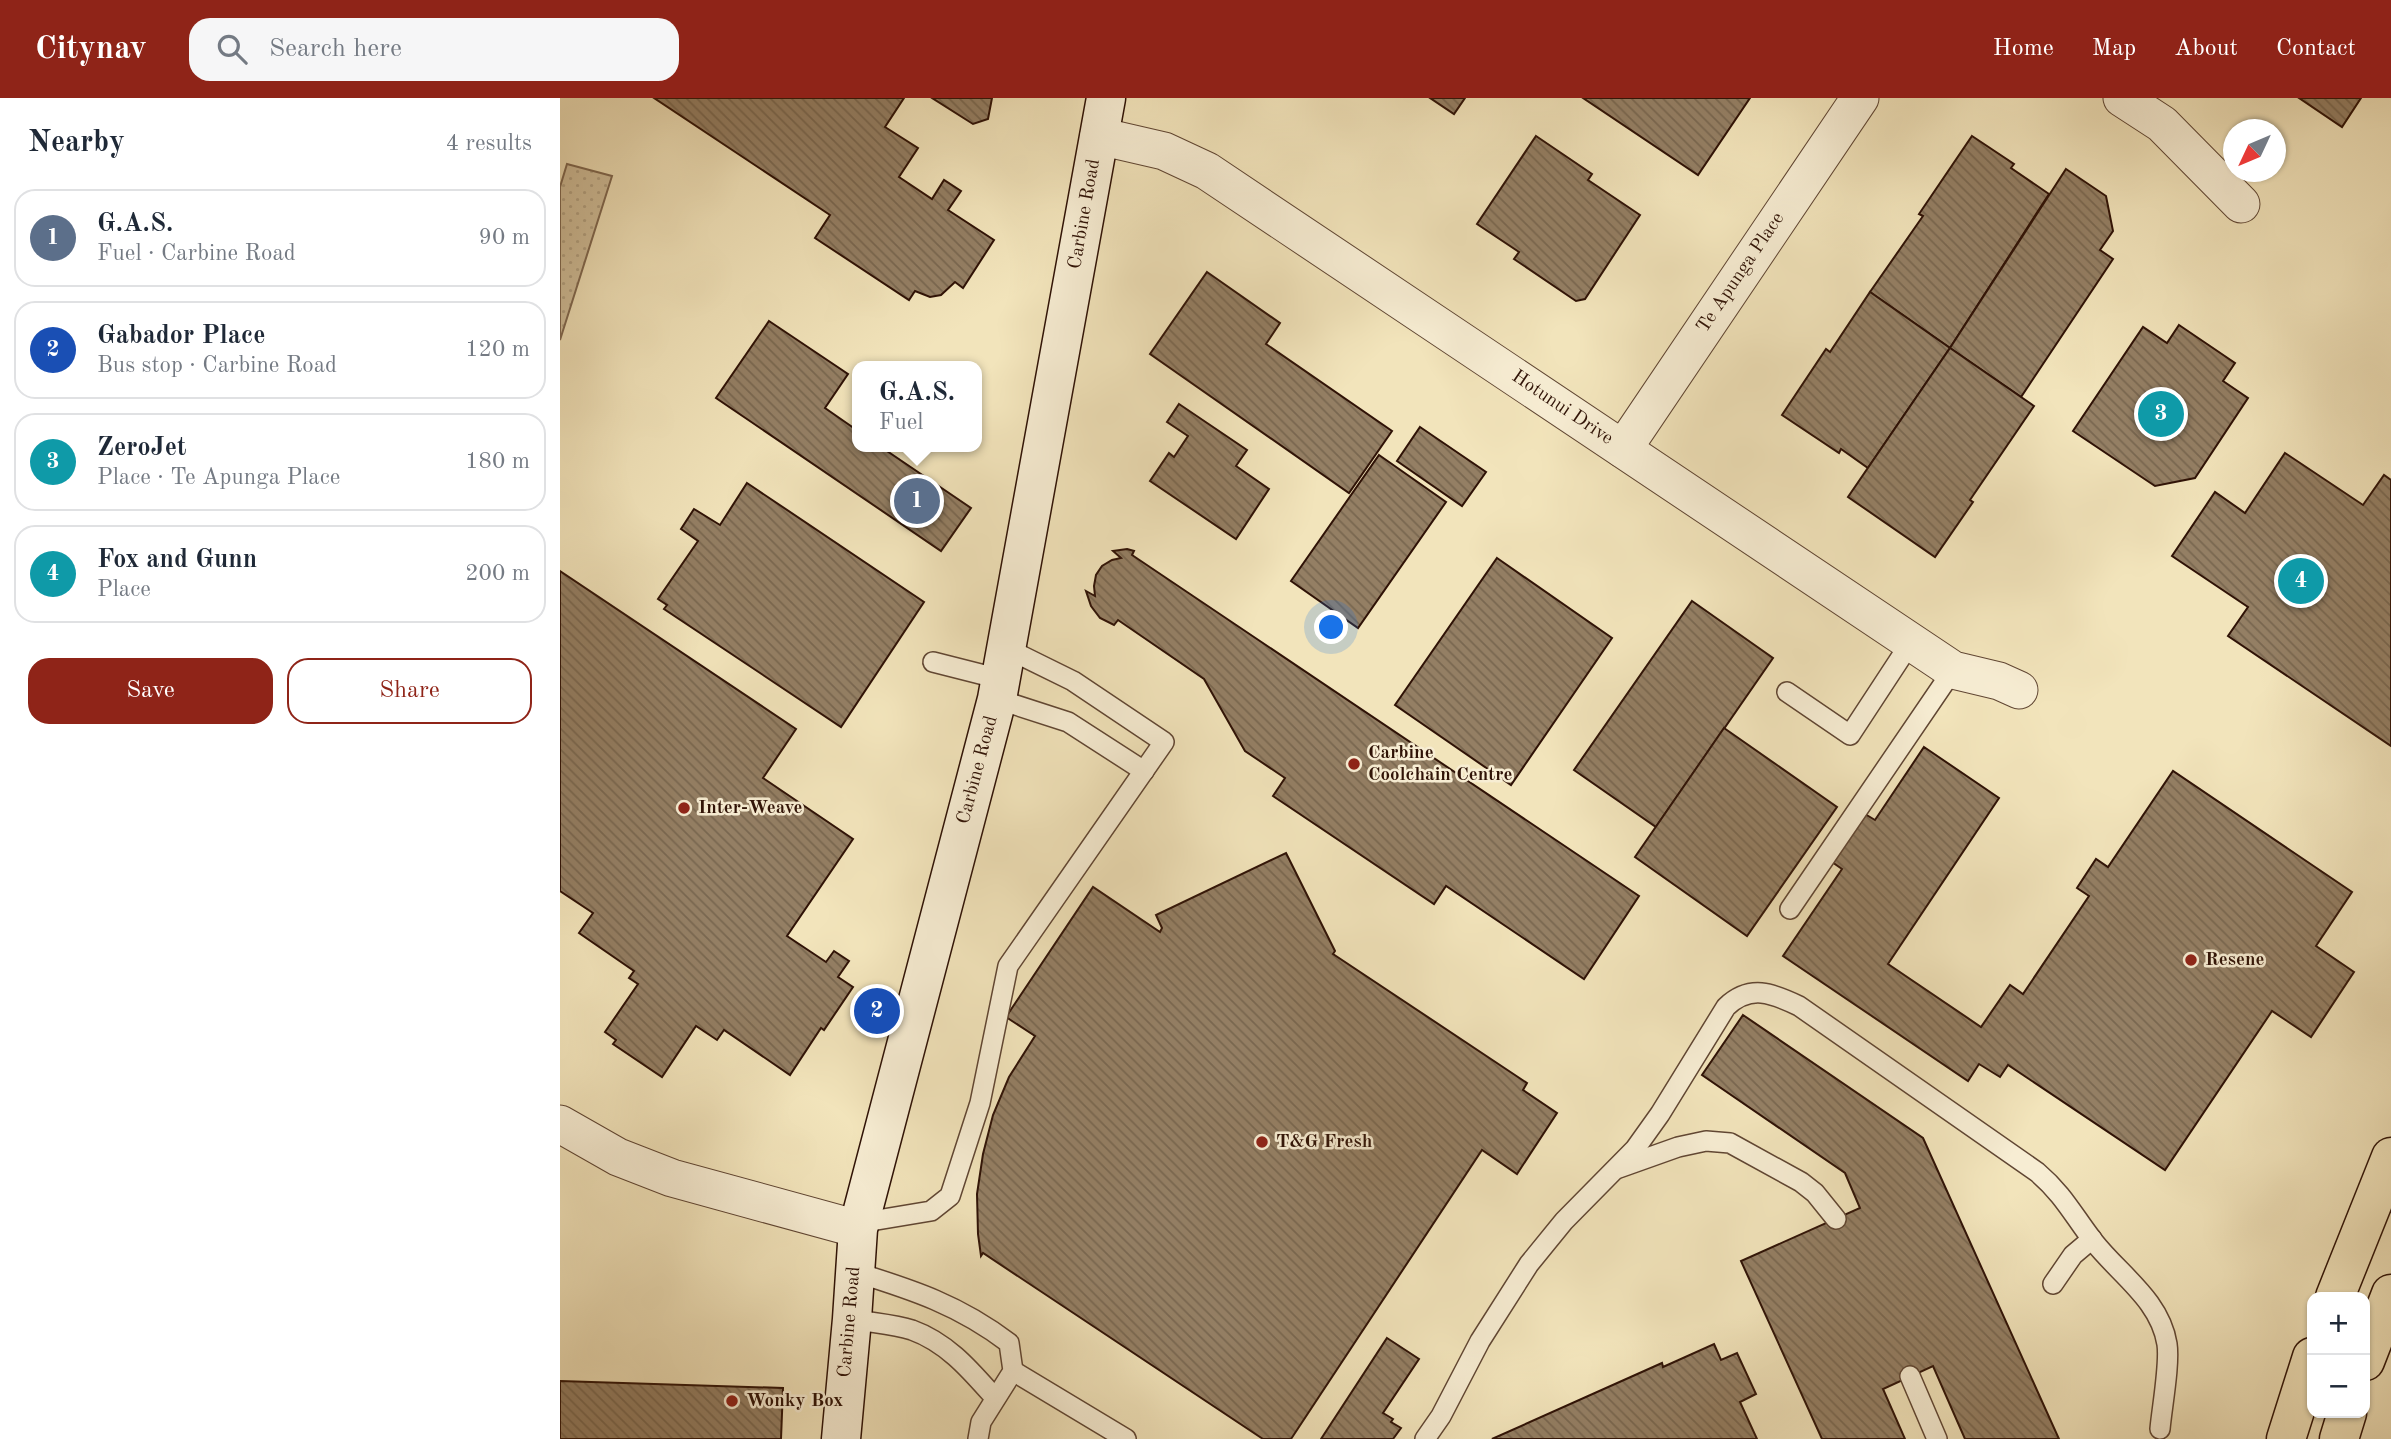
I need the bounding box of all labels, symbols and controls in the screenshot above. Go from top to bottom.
search box [189,18,679,81]
icon: search [213,30,251,68]
text: Citynav [35,33,147,66]
text: Search here [269,36,402,62]
text: Home [1993,37,2054,61]
text: Map [2092,37,2136,61]
text: About [2174,37,2238,61]
text: Contact [2276,37,2356,61]
north arrow [2223,119,2286,182]
text: Nearby [28,128,125,158]
text: 4 results [446,132,532,155]
street label: Carbine Road [1066,157,1104,271]
street label: Te Apunga Place [1694,209,1788,337]
text: G.A.S. [97,211,173,237]
text: 1 [46,226,60,249]
text: 90 m [479,226,530,249]
text: Fuel · Carbine Road [97,242,296,265]
text: Gabador Place [97,323,265,349]
text: 2 [46,338,60,361]
text: 120 m [465,338,530,361]
text: Bus stop · Carbine Road [97,354,337,377]
popup [852,361,982,452]
street label: Hotunui Drive [1508,367,1616,449]
text: G.A.S. [879,380,955,406]
pin: 3 [2138,388,2184,440]
text: Fuel [879,411,923,434]
text: ZeroJet [97,435,186,461]
text: 3 [46,450,60,473]
text: 180 m [465,450,530,473]
text: Place · Te Apunga Place [97,466,340,489]
pin: 1 [894,475,940,527]
text: Fox and Gunn [97,547,257,573]
pin: 4 [2278,555,2324,607]
text: 4 [46,562,60,585]
text: 200 m [465,562,530,585]
text: Place [97,578,151,601]
your location [1314,610,1348,644]
button: Save [28,658,273,724]
button: Share [287,658,532,724]
street label: Carbine Road [954,714,1002,826]
place label: Carbine Coolchain Centre [1368,744,1512,785]
marker: Carbine Coolchain Centre [1346,756,1362,772]
place label: Inter-Weave [698,799,802,818]
marker: Inter-Weave [676,800,692,816]
place label: Resene [2205,951,2265,970]
marker: Resene [2183,952,2199,968]
pin: 2 [854,985,900,1037]
place label: T&G Fresh [1276,1133,1373,1152]
marker: T&G Fresh [1254,1134,1270,1150]
street label: Carbine Road [836,1266,864,1378]
map controls [2307,1292,2370,1418]
button: + [2307,1292,2370,1355]
button: − [2307,1355,2370,1418]
place label: Wonky Box [746,1392,843,1411]
marker: Wonky Box [724,1393,740,1409]

